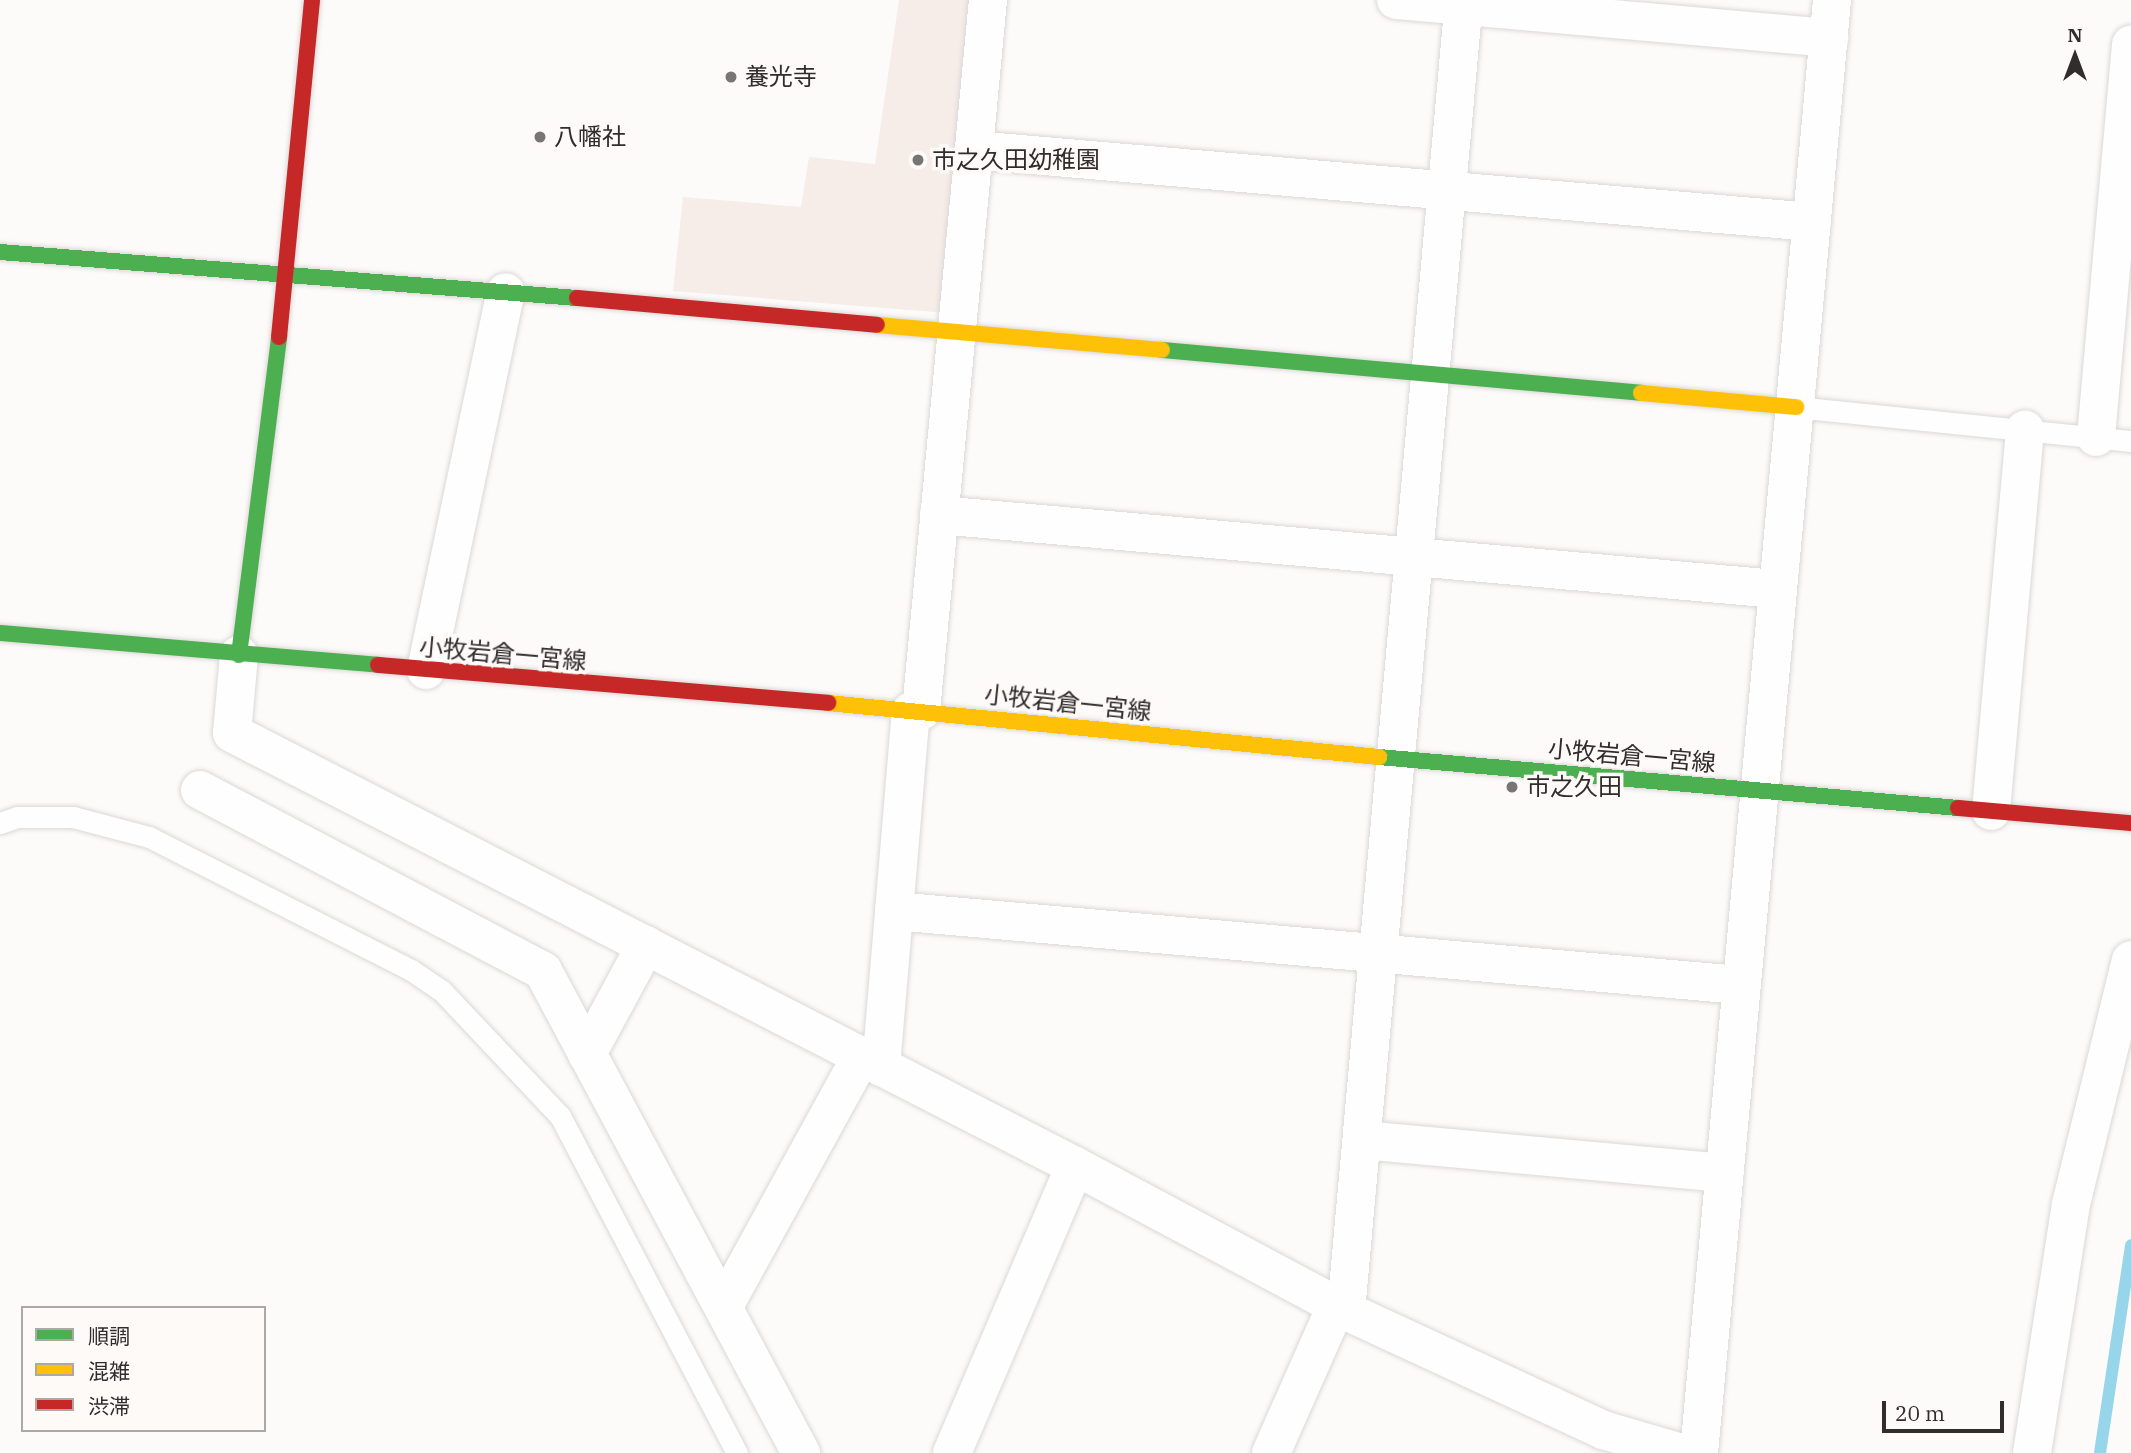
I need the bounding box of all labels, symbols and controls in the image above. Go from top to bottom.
north arrow [2040,21,2110,91]
text: N [2067,23,2083,47]
place label: 養光寺 [745,63,817,91]
marker: 養光寺 [723,69,739,85]
place label: 八幡社 [554,123,626,151]
marker: 八幡社 [532,129,548,145]
place label: 市之久田幼稚園 [932,146,1100,174]
marker: 市之久田幼稚園 [910,152,926,168]
street label: 小牧岩倉一宮線 [418,632,588,676]
street label: 小牧岩倉一宮線 [983,680,1153,726]
street label: 小牧岩倉一宮線 [1547,734,1717,778]
place label: 市之久田 [1526,773,1622,801]
marker: 市之久田 [1504,779,1520,795]
legend [21,1306,266,1432]
text: 順調 [88,1322,130,1350]
text: 混雑 [88,1357,130,1385]
scale bar [1886,1386,2008,1430]
text: 渋滞 [88,1392,130,1420]
text: 20 m [1895,1399,1945,1427]

